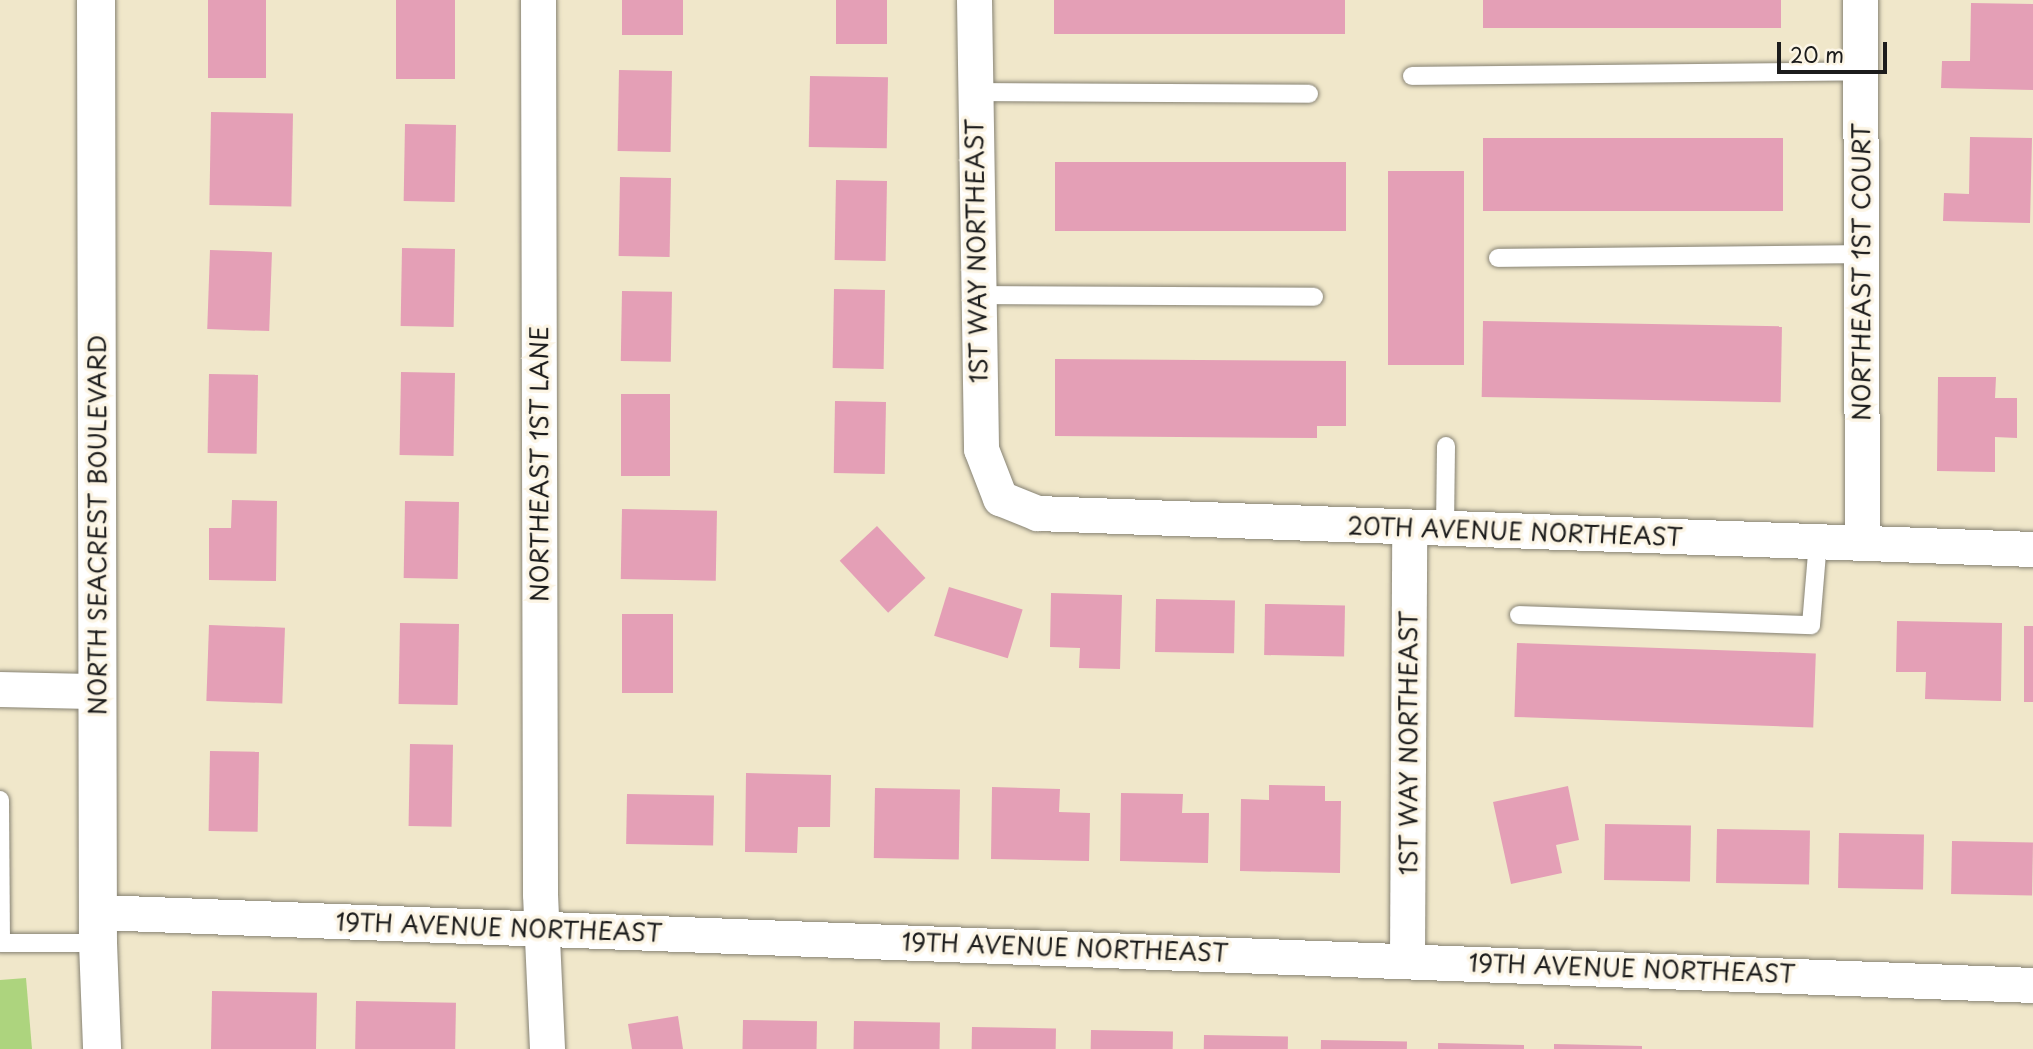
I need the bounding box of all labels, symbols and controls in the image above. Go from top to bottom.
scale bar [1781,28,1891,72]
text: 20 m [1790,38,1844,70]
street label: 1ST WAY NORTHEAST [959,117,993,385]
street label: NORTHEAST 1ST COURT [1847,123,1875,421]
street label: NORTHEAST 1ST LANE [525,326,553,602]
street label: NORTH SEACREST BOULEVARD [83,334,111,716]
street label: 20TH AVENUE NORTHEAST [1347,511,1683,551]
street label: 1ST WAY NORTHEAST [1394,610,1422,876]
street label: 19TH AVENUE NORTHEAST [335,907,663,947]
street label: 19TH AVENUE NORTHEAST [901,927,1229,967]
street label: 19TH AVENUE NORTHEAST [1468,948,1796,988]

